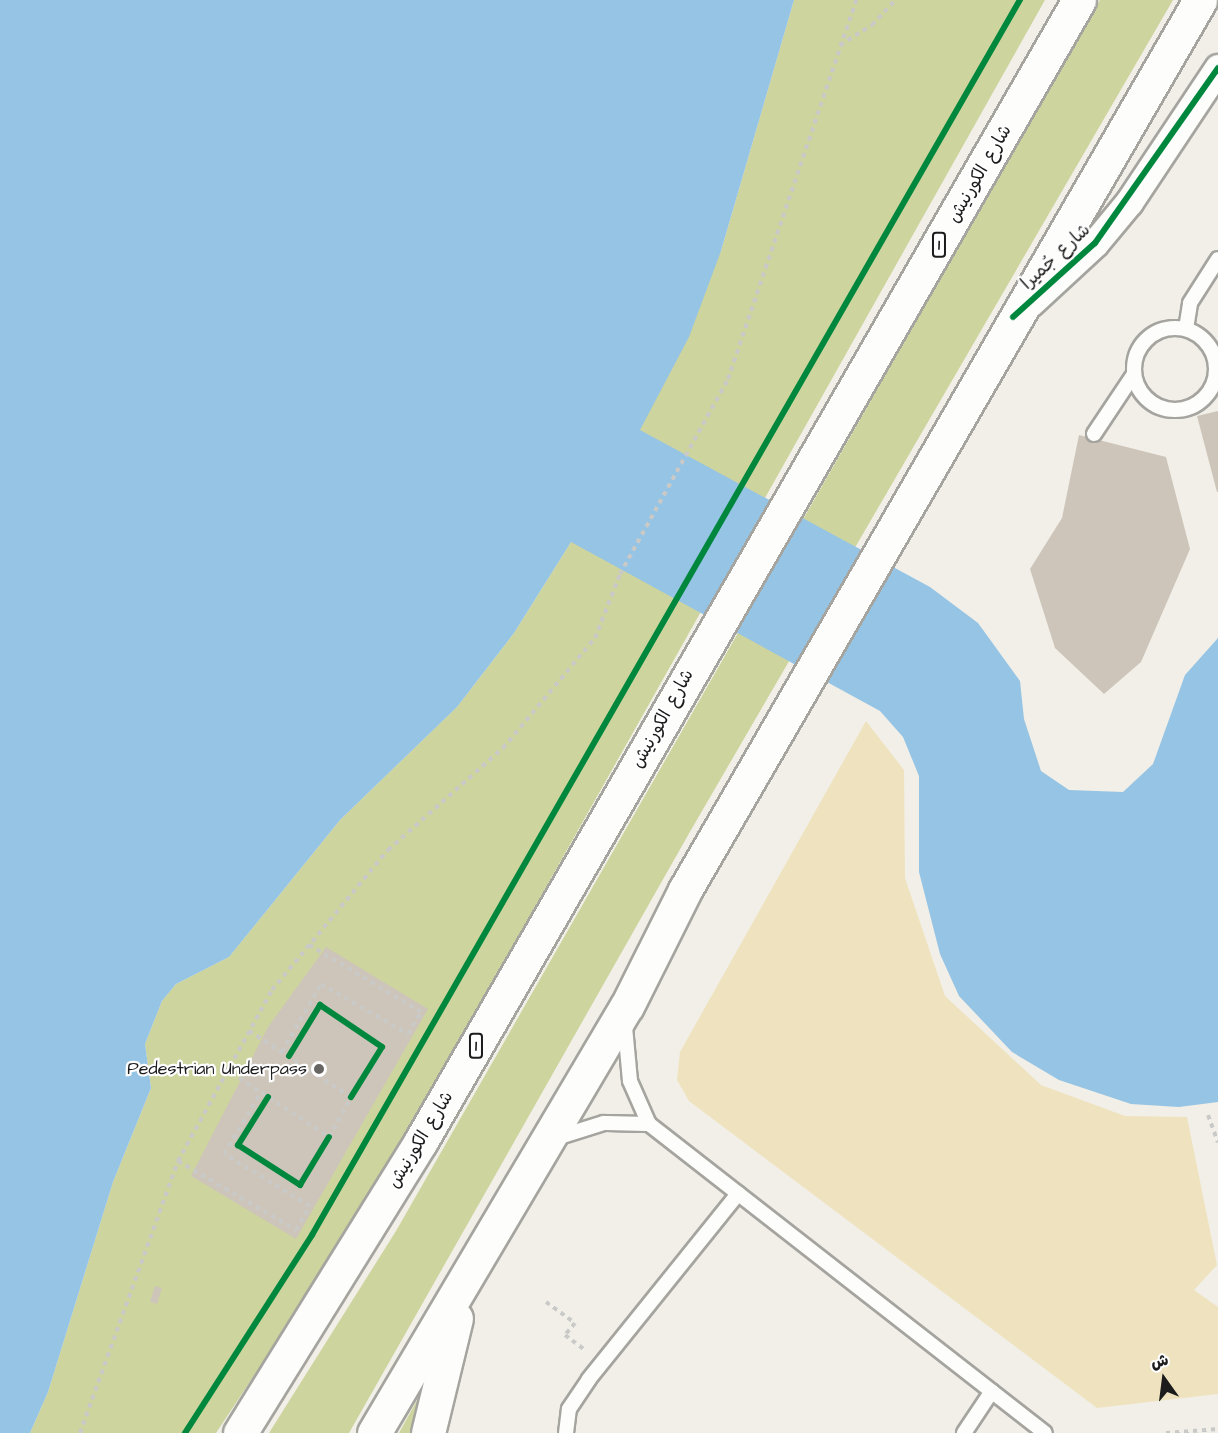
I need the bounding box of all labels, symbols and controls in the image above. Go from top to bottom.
street label: شارع الكورنيش [943,121,1017,227]
street label: شارع جُميرا [1017,219,1095,295]
road number: 1 [932,232,946,258]
street label: شارع الكورنيش [627,666,699,772]
road number: 1 [468,1033,484,1059]
place label: Pedestrian Underpass [127,1058,307,1080]
marker: Pedestrian Underpass [312,1062,326,1076]
street label: شارع الكورنيش [384,1088,458,1192]
north arrow [1134,1349,1194,1409]
text: ش [1148,1349,1171,1374]

